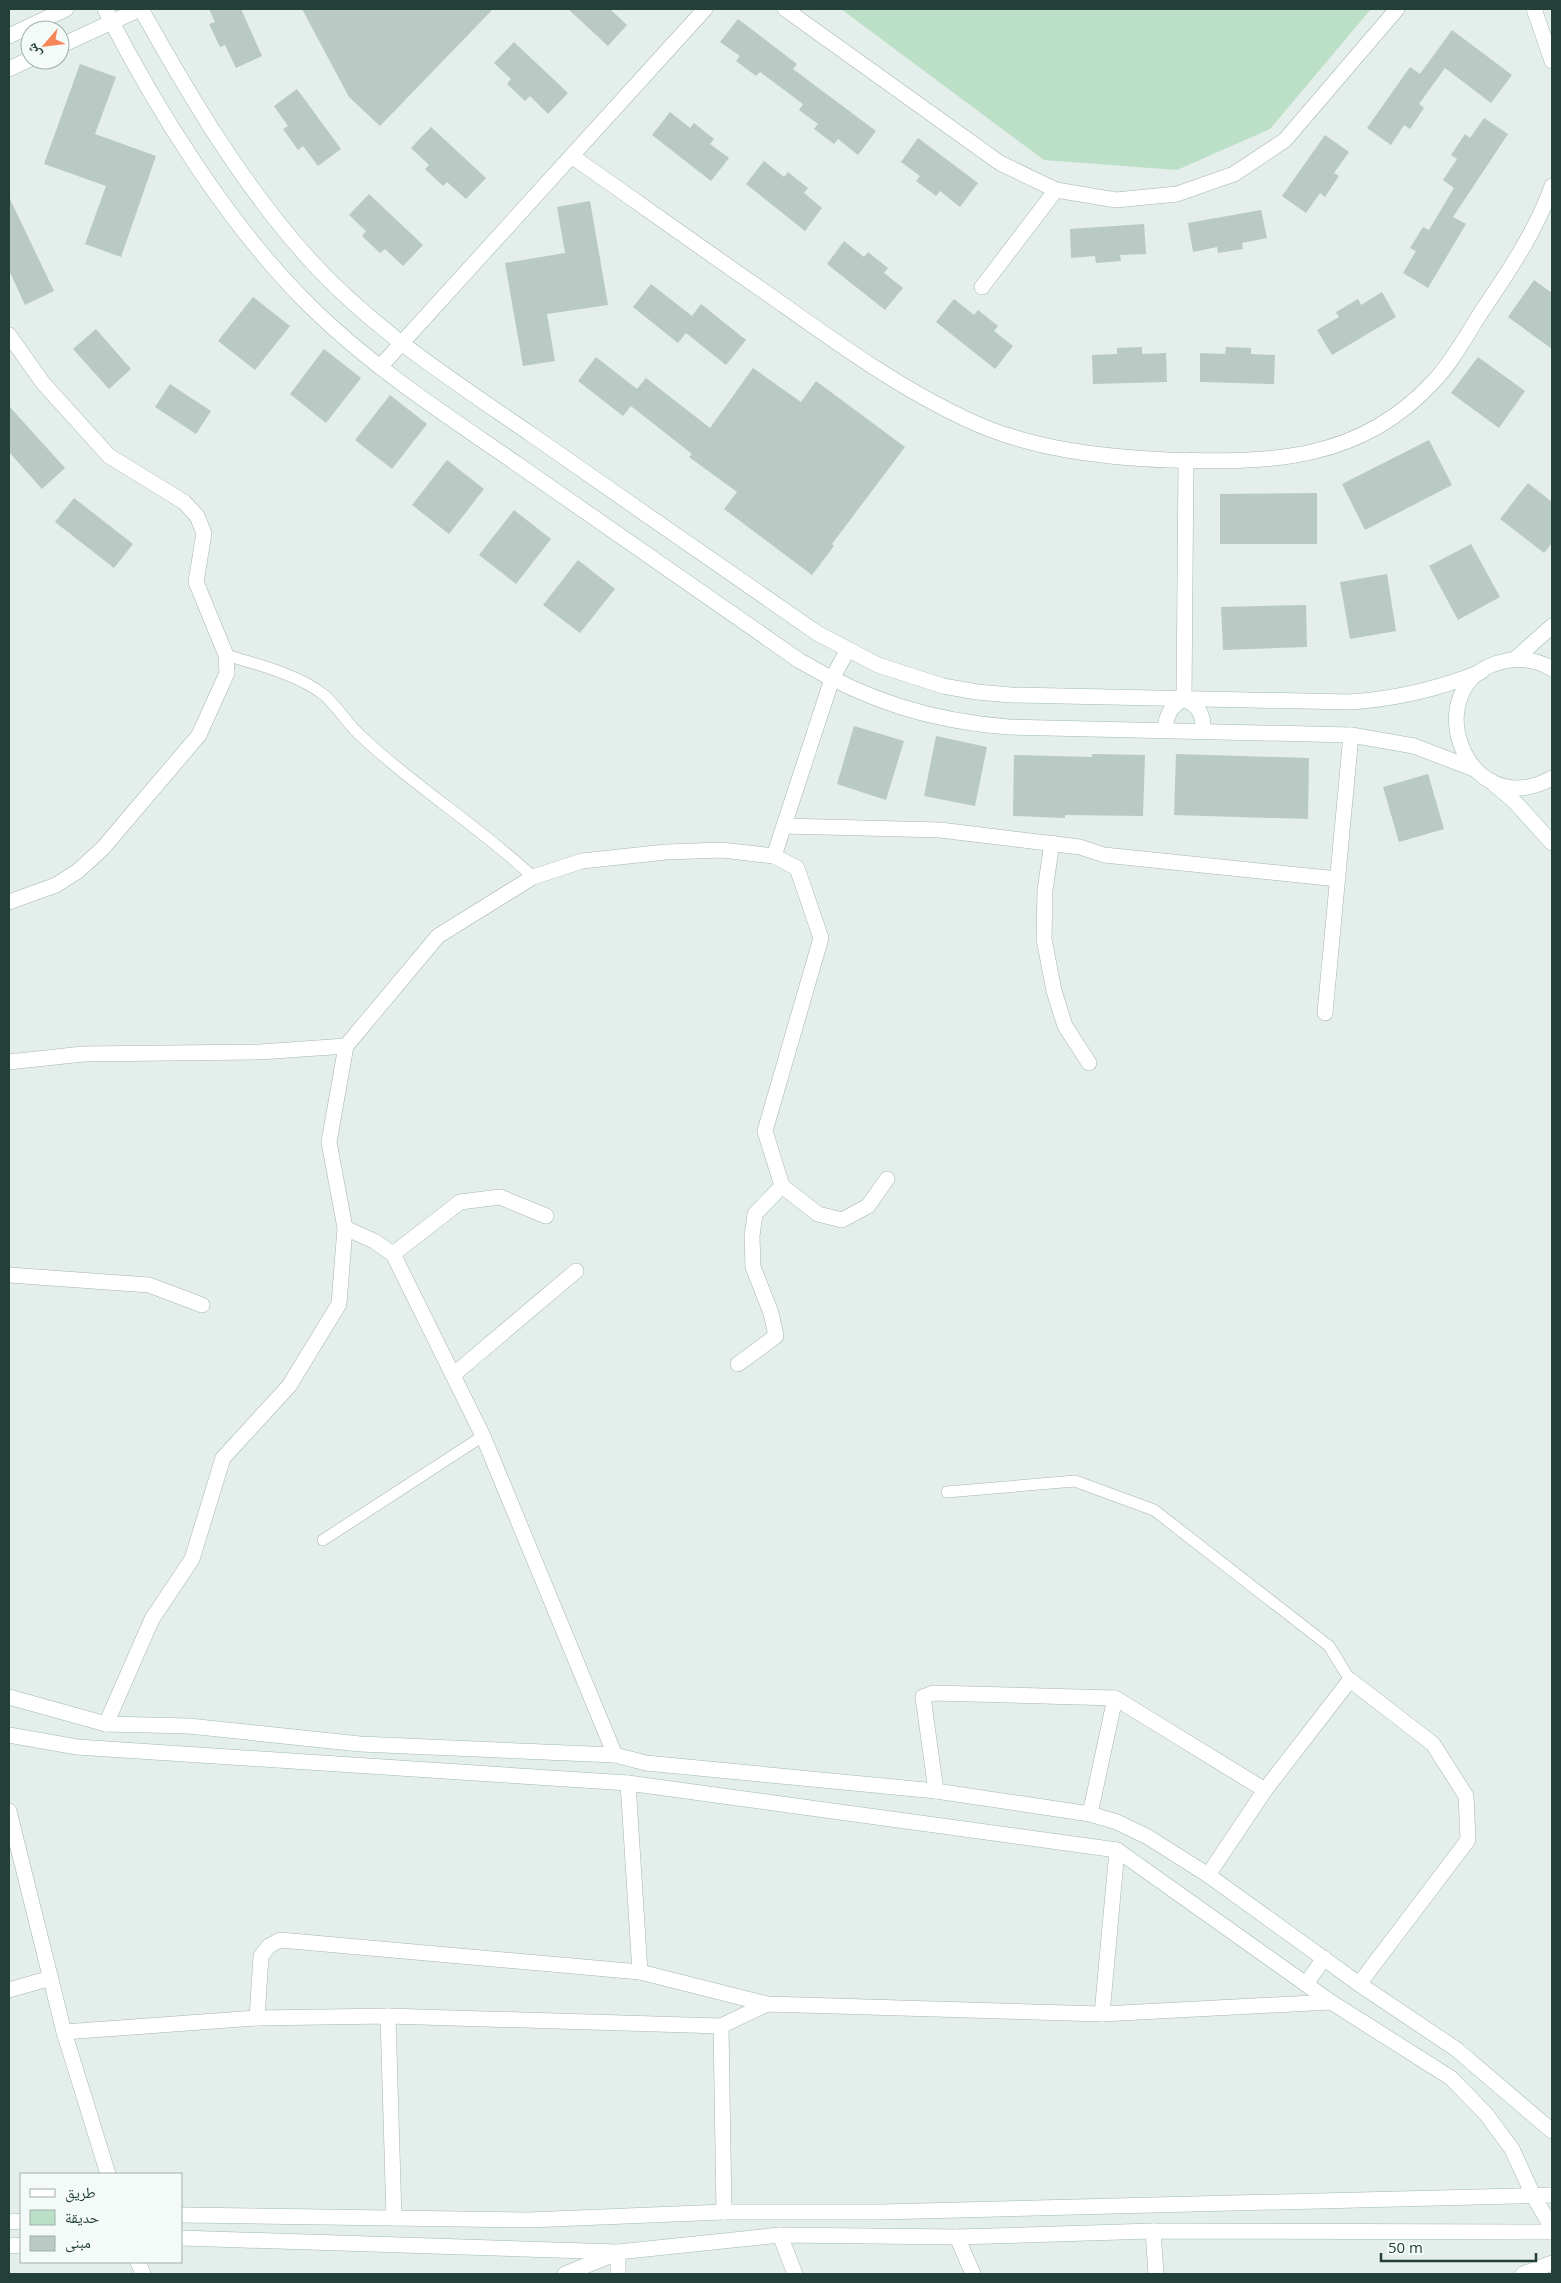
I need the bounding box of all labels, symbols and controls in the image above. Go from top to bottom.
north arrow [20,20,70,70]
text: ش [21,40,45,62]
legend [20,2173,182,2263]
text: طريق [65,2182,96,2203]
text: حديقة [65,2207,100,2227]
scale bar [1381,2230,1536,2262]
text: مبنى [65,2232,91,2253]
text: 50 m [1388,2237,1423,2257]

